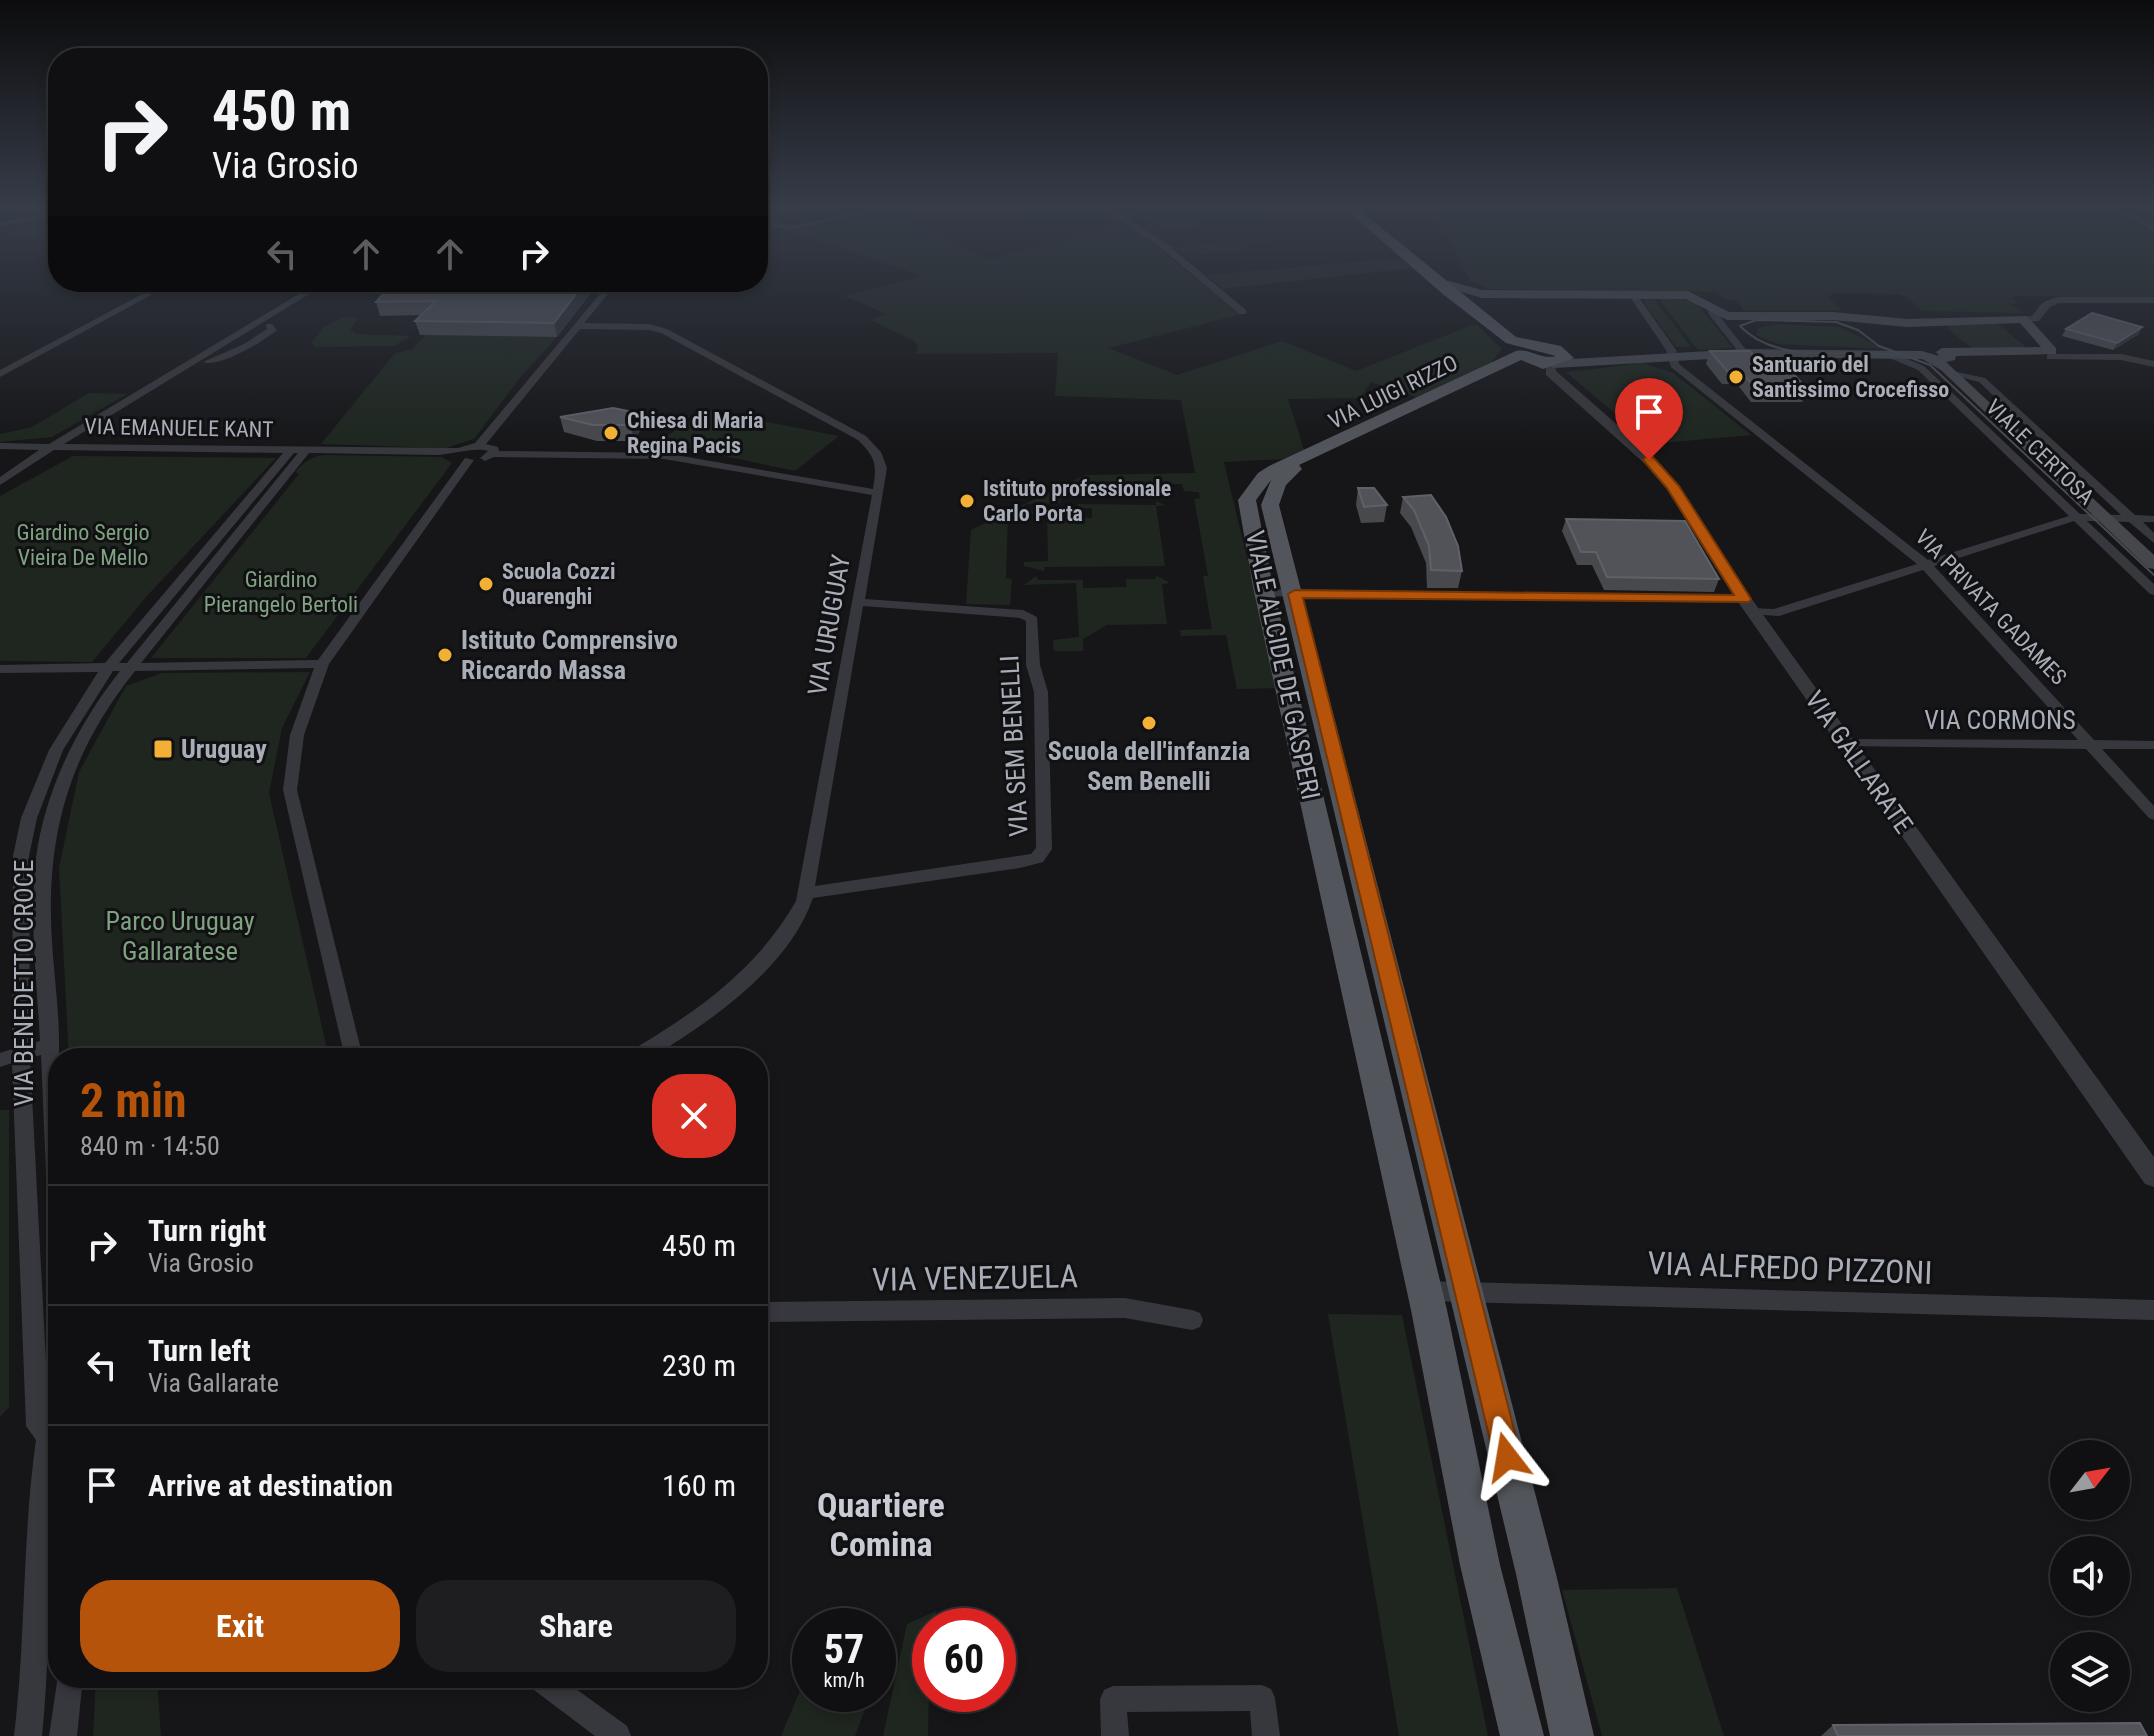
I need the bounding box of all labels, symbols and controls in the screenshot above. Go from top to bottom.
text: 450 m [212,78,351,144]
icon: right [80,80,184,184]
text: Via Grosio [212,145,359,187]
icon: left [260,232,304,276]
icon: ahead [344,232,388,276]
icon: ahead [428,232,472,276]
icon: right [512,232,556,276]
street label: VIA LUIGI RIZZO [1325,350,1461,434]
place label: Santuario del Santissimo Crocefisso [1752,352,1949,402]
marker: Santuario del Santissimo Crocefisso [1727,368,1745,386]
pin [1615,378,1683,460]
icon: arrive [1627,390,1671,434]
street label: VIALE CERTOSA [1981,394,2099,510]
place label: Chiesa di Maria Regina Pacis [627,408,764,458]
street label: VIA EMANUELE KANT [84,414,274,442]
marker: Chiesa di Maria Regina Pacis [602,424,620,442]
place label: Istituto professionale Carlo Porta [983,476,1171,526]
marker: Istituto professionale Carlo Porta [958,492,976,510]
park label: Giardino Sergio Vieira De Mello [17,520,149,570]
street label: VIA PRIVATA GADAMES [1910,524,2072,690]
street label: VIALE ALCIDE DE GASPERI [1240,528,1326,802]
street label: VIA URUGUAY [802,552,856,698]
place label: Scuola Cozzi Quarenghi [502,559,615,609]
park label: Giardino Pierangelo Bertoli [204,567,358,617]
marker: Scuola Cozzi Quarenghi [477,575,495,593]
place label: Istituto Comprensivo Riccardo Massa [461,625,678,685]
marker: Istituto Comprensivo Riccardo Massa [436,646,454,664]
street label: VIA SEM BENELLI [994,655,1034,837]
street label: VIA GALLARATE [1799,685,1919,839]
street label: VIA CORMONS [1924,705,2076,735]
marker: Scuola dell'infanzia Sem Benelli [1140,714,1158,732]
place label: Uruguay [181,734,267,764]
place label: Scuola dell'infanzia Sem Benelli [1048,736,1250,796]
marker: Uruguay [152,738,174,760]
street label: VIA BENEDETTO CROCE [9,860,39,1106]
park label: Parco Uruguay Gallaratese [105,906,255,966]
text: 2 min [80,1072,187,1129]
button: close [652,1074,736,1158]
text: 840 m · 14:50 [80,1131,220,1161]
text: Turn right [148,1213,266,1248]
icon: right [80,1223,124,1267]
text: 450 m [662,1228,736,1263]
street label: VIA ALFREDO PIZZONI [1647,1244,1933,1292]
text: Via Grosio [148,1248,254,1278]
street label: VIA VENEZUELA [872,1257,1078,1299]
text: Turn left [148,1333,251,1368]
icon: left [80,1343,124,1387]
text: 230 m [662,1348,736,1383]
text: Via Gallarate [148,1368,279,1398]
position arrow [1465,1415,1549,1499]
north arrow [2050,1440,2130,1520]
map controls [2050,1440,2130,1712]
icon: arrive [80,1463,124,1507]
text: Arrive at destination [148,1468,393,1503]
text: 160 m [662,1468,736,1503]
district label: Quartiere Comina [817,1485,945,1564]
button: sound [2050,1536,2130,1616]
button: Exit [80,1580,400,1672]
button: Share [416,1580,736,1672]
speed limit sign: 60 [912,1608,1016,1712]
text: 57 [824,1626,864,1673]
button: layers [2050,1632,2130,1712]
text: km/h [823,1668,865,1692]

